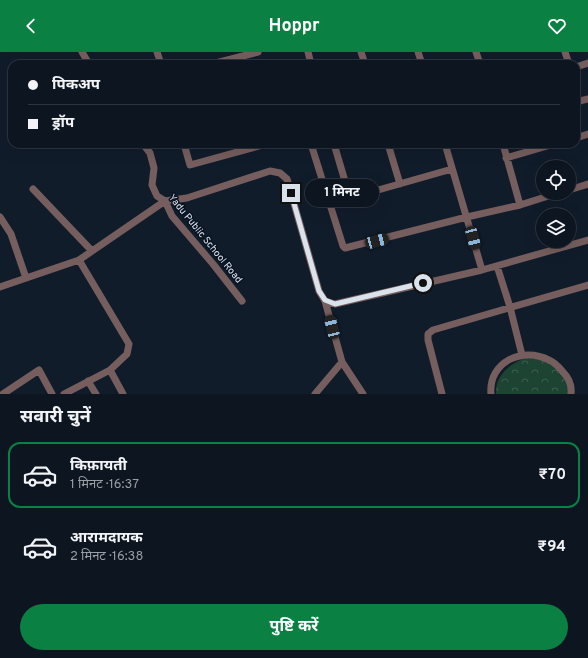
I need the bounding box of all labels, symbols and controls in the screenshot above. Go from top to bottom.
icon: back [20,15,42,37]
text: Hoppr [269,15,319,38]
icon: heart [546,15,568,37]
text: पिकअप [52,76,100,95]
text: ड्रॉप [52,114,74,133]
map controls [536,160,576,248]
button: locate [536,160,576,200]
callout: 1 मिनट [305,179,379,207]
route end [282,184,300,202]
text: 1 मिनट [324,185,360,201]
street label: Yadu Public School Road [165,192,245,286]
button: layers [536,208,576,248]
car [464,225,482,251]
car [364,232,390,250]
route start [414,274,432,292]
car [323,314,341,340]
text: सवारी चुनें [20,406,91,429]
icon: car [22,457,58,493]
text: किफ़ायती [70,457,127,476]
text: ₹70 [538,466,566,485]
text: 1 मिनट · 16:37 [70,477,139,493]
icon: car [22,529,58,565]
text: आरामदायक [70,529,143,548]
text: ₹94 [537,538,566,557]
text: 2 मिनट · 16:38 [70,549,143,565]
button: पुष्टि करें [20,604,568,650]

